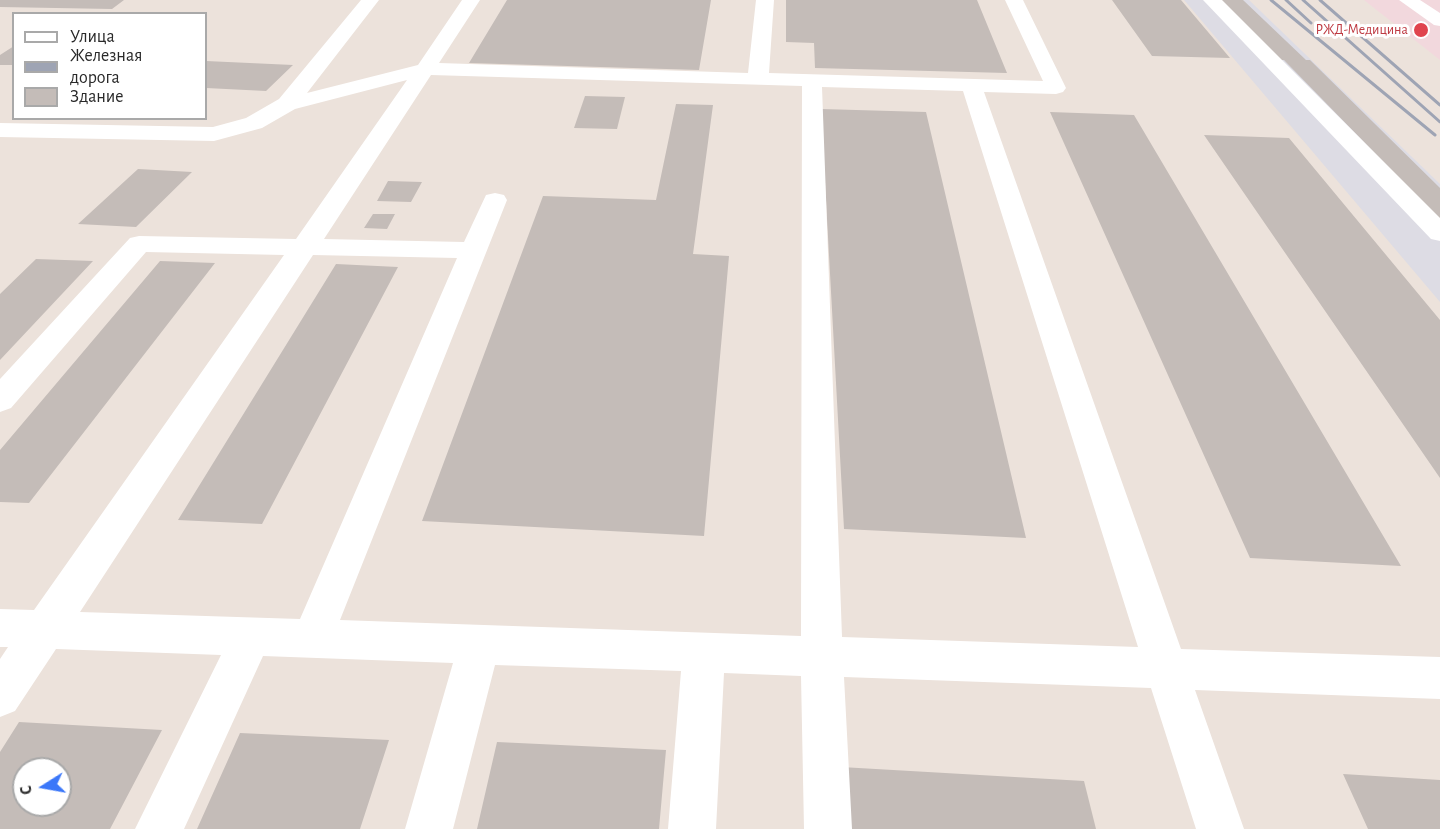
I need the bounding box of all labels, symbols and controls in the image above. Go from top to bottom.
legend [12,12,207,120]
marker: РЖД-Медицина [1412,21,1430,39]
place label: РЖД-Медицина [1316,22,1408,38]
text: Улица [70,28,115,46]
text: Железная дорога [70,47,142,87]
text: Здание [70,88,124,106]
north arrow [12,757,72,817]
text: С [18,784,35,796]

